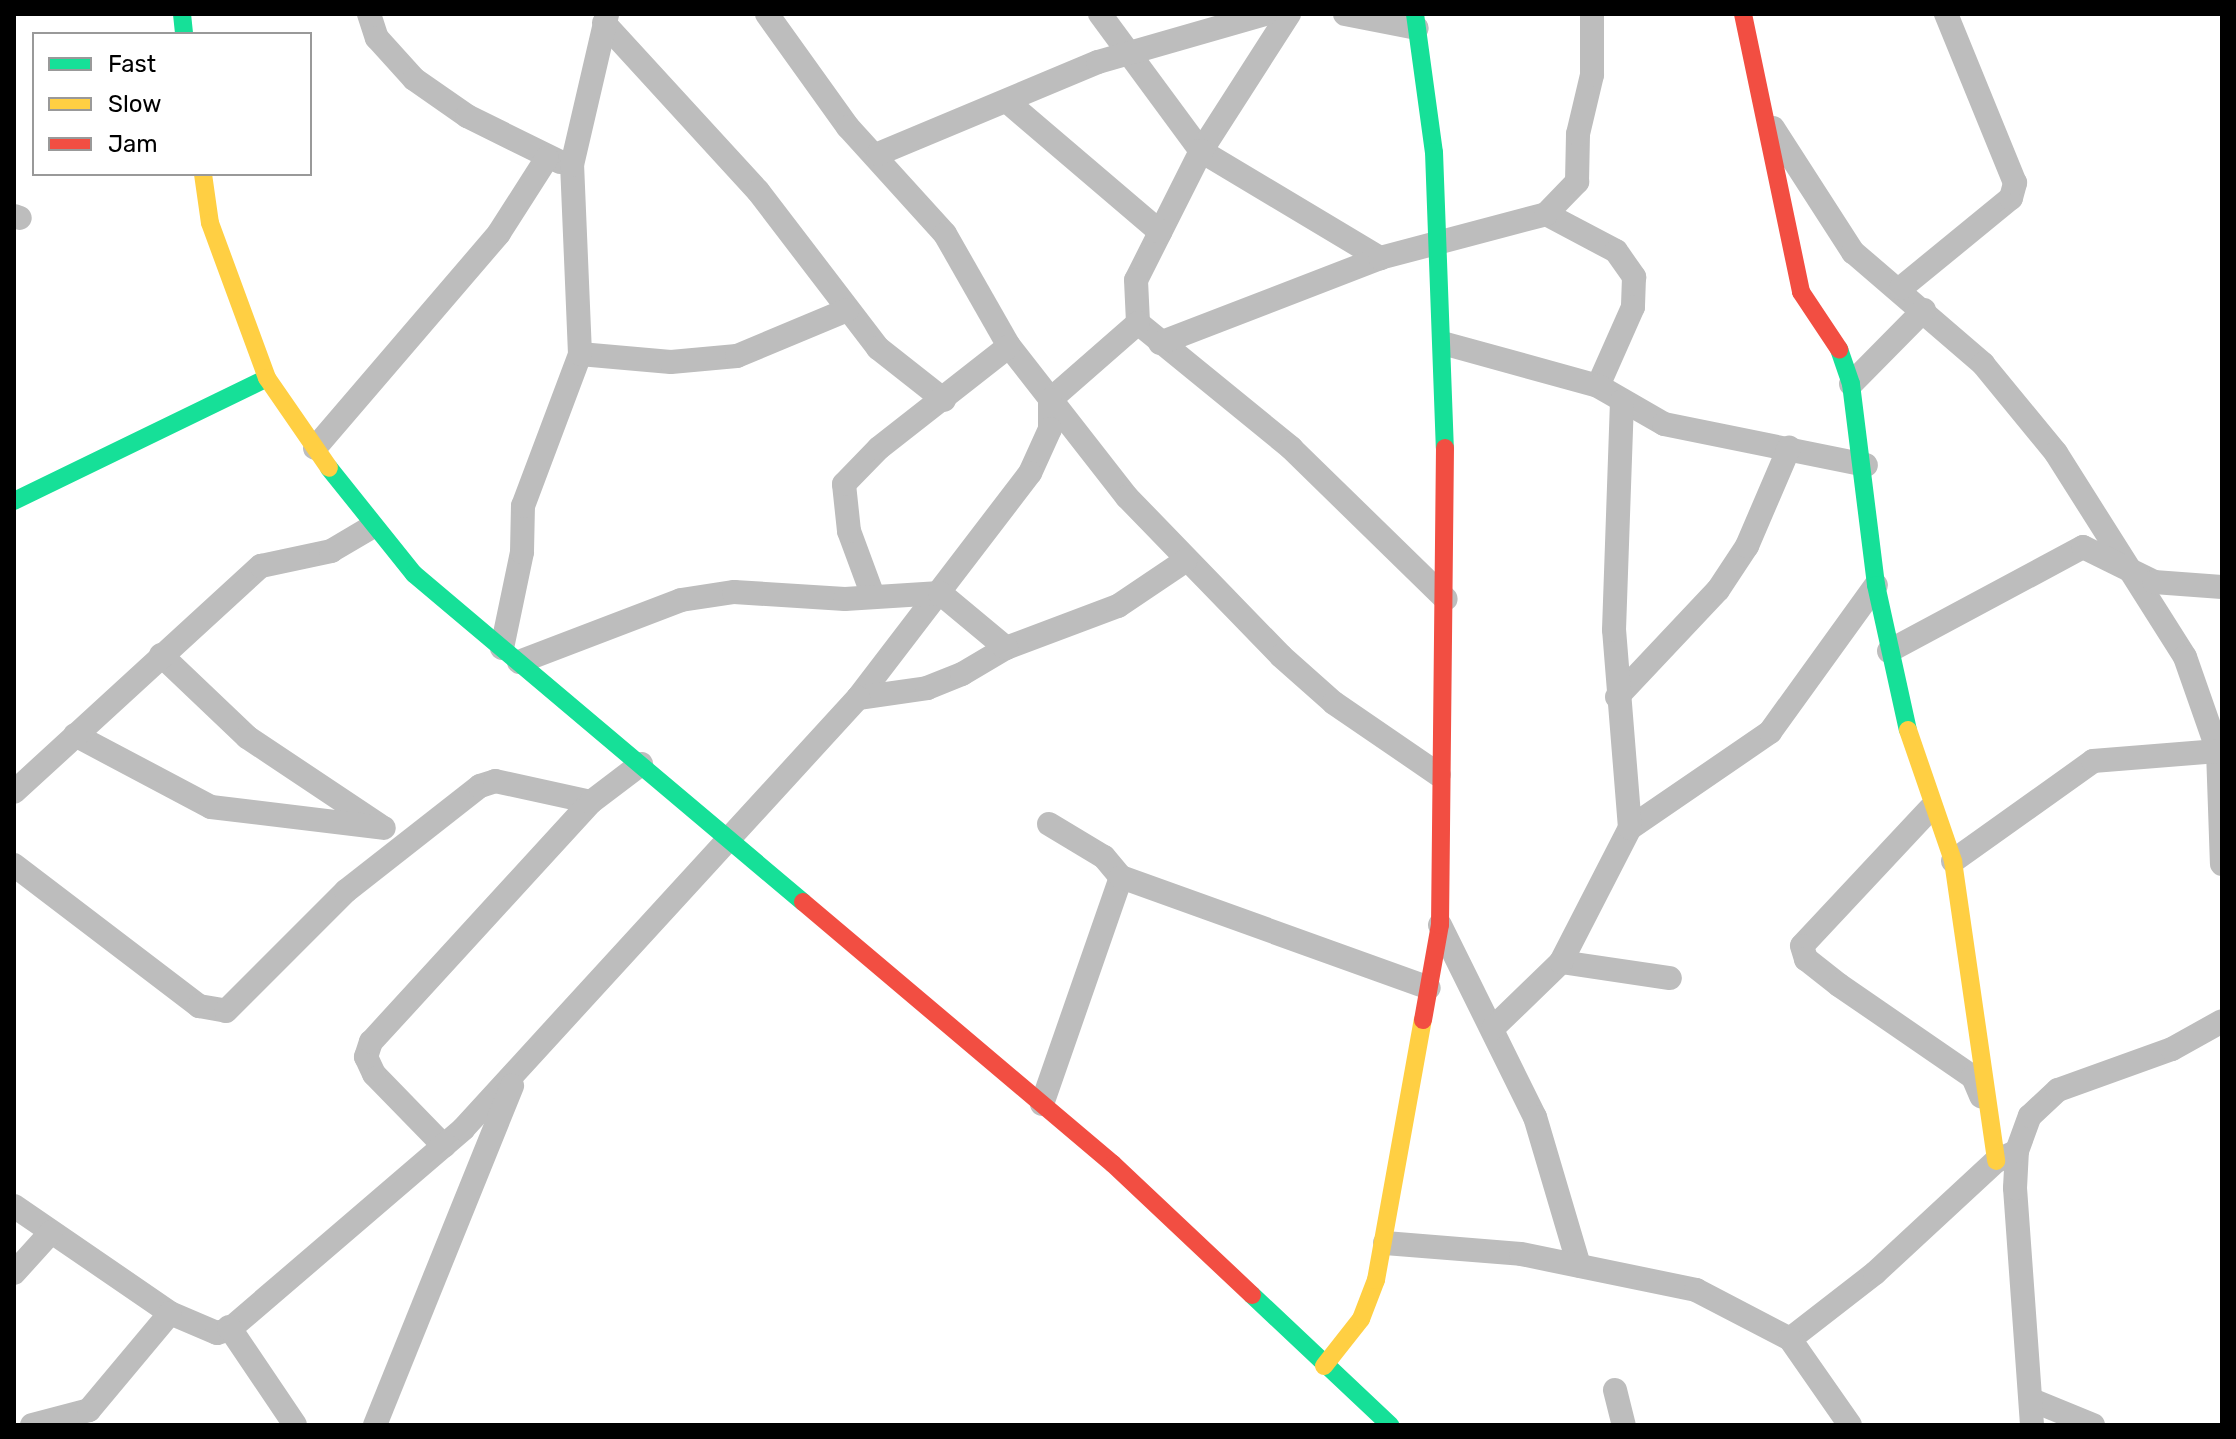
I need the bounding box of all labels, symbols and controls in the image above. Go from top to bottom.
legend [32,32,312,176]
text: Fast [108,50,156,78]
text: Slow [108,90,161,118]
text: Jam [108,130,158,158]

